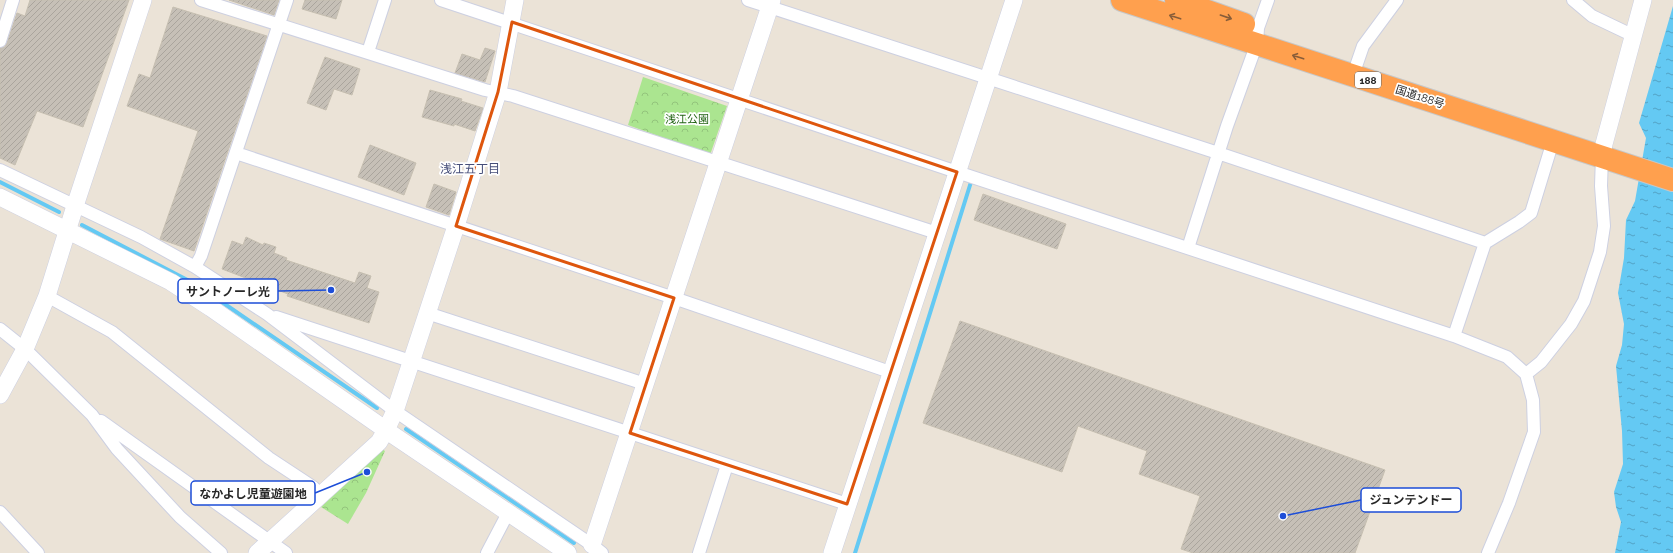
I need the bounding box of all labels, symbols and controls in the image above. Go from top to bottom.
one-way arrow [1168,13,1181,20]
one-way arrow [1219,14,1231,22]
one-way arrow [1292,53,1305,60]
road number: 188 [1355,72,1381,88]
street label: 国道188号 [1394,83,1446,111]
park label: 浅江公園 [665,113,709,126]
district label: 浅江五丁目 [440,162,500,176]
callout: サントノーレ光 [178,279,278,303]
text: サントノーレ光 [186,285,270,299]
callout: なかよし児童遊園地 [191,481,315,505]
text: なかよし児童遊園地 [199,487,307,501]
callout: ジュンテンドー [1361,488,1461,512]
text: ジュンテンドー [1369,493,1453,507]

